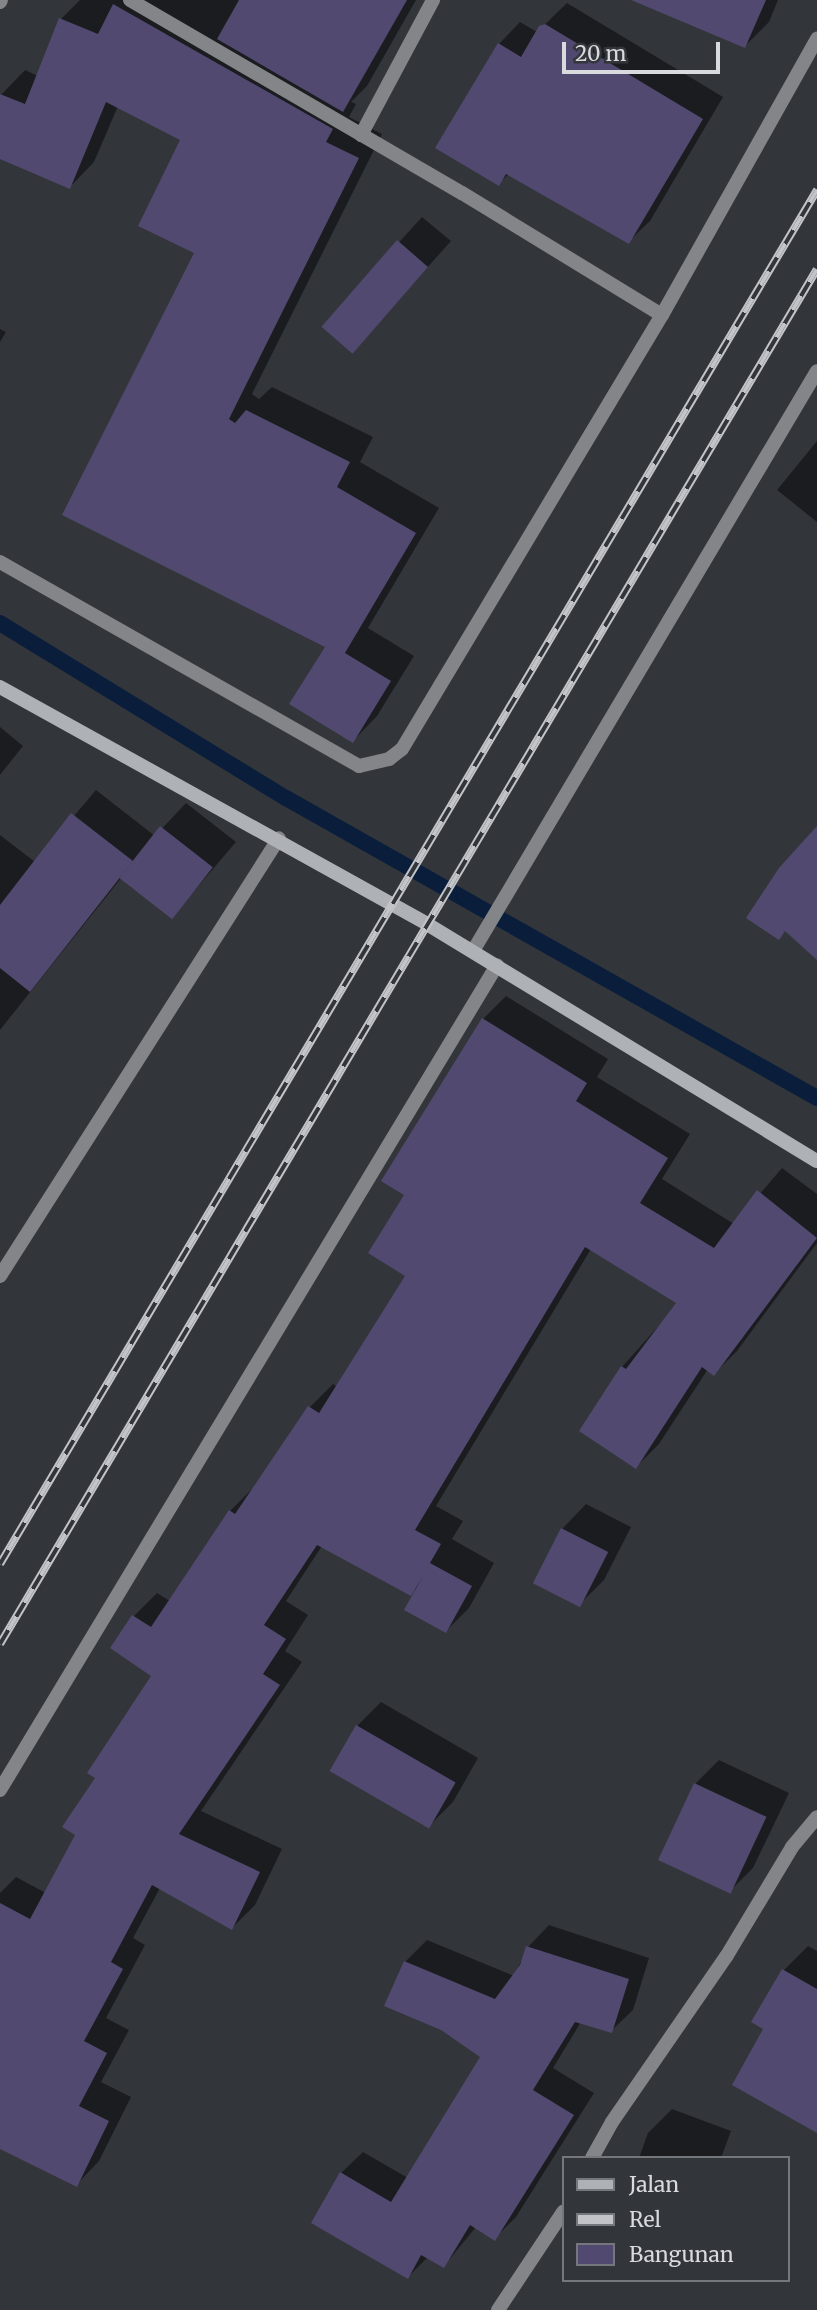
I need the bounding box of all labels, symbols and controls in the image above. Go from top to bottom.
scale bar [565,28,722,72]
text: 20 m [575,40,626,67]
legend [562,2156,789,2282]
text: Jalan [629,2171,679,2198]
text: Rel [629,2206,661,2233]
text: Bangunan [629,2241,734,2268]

